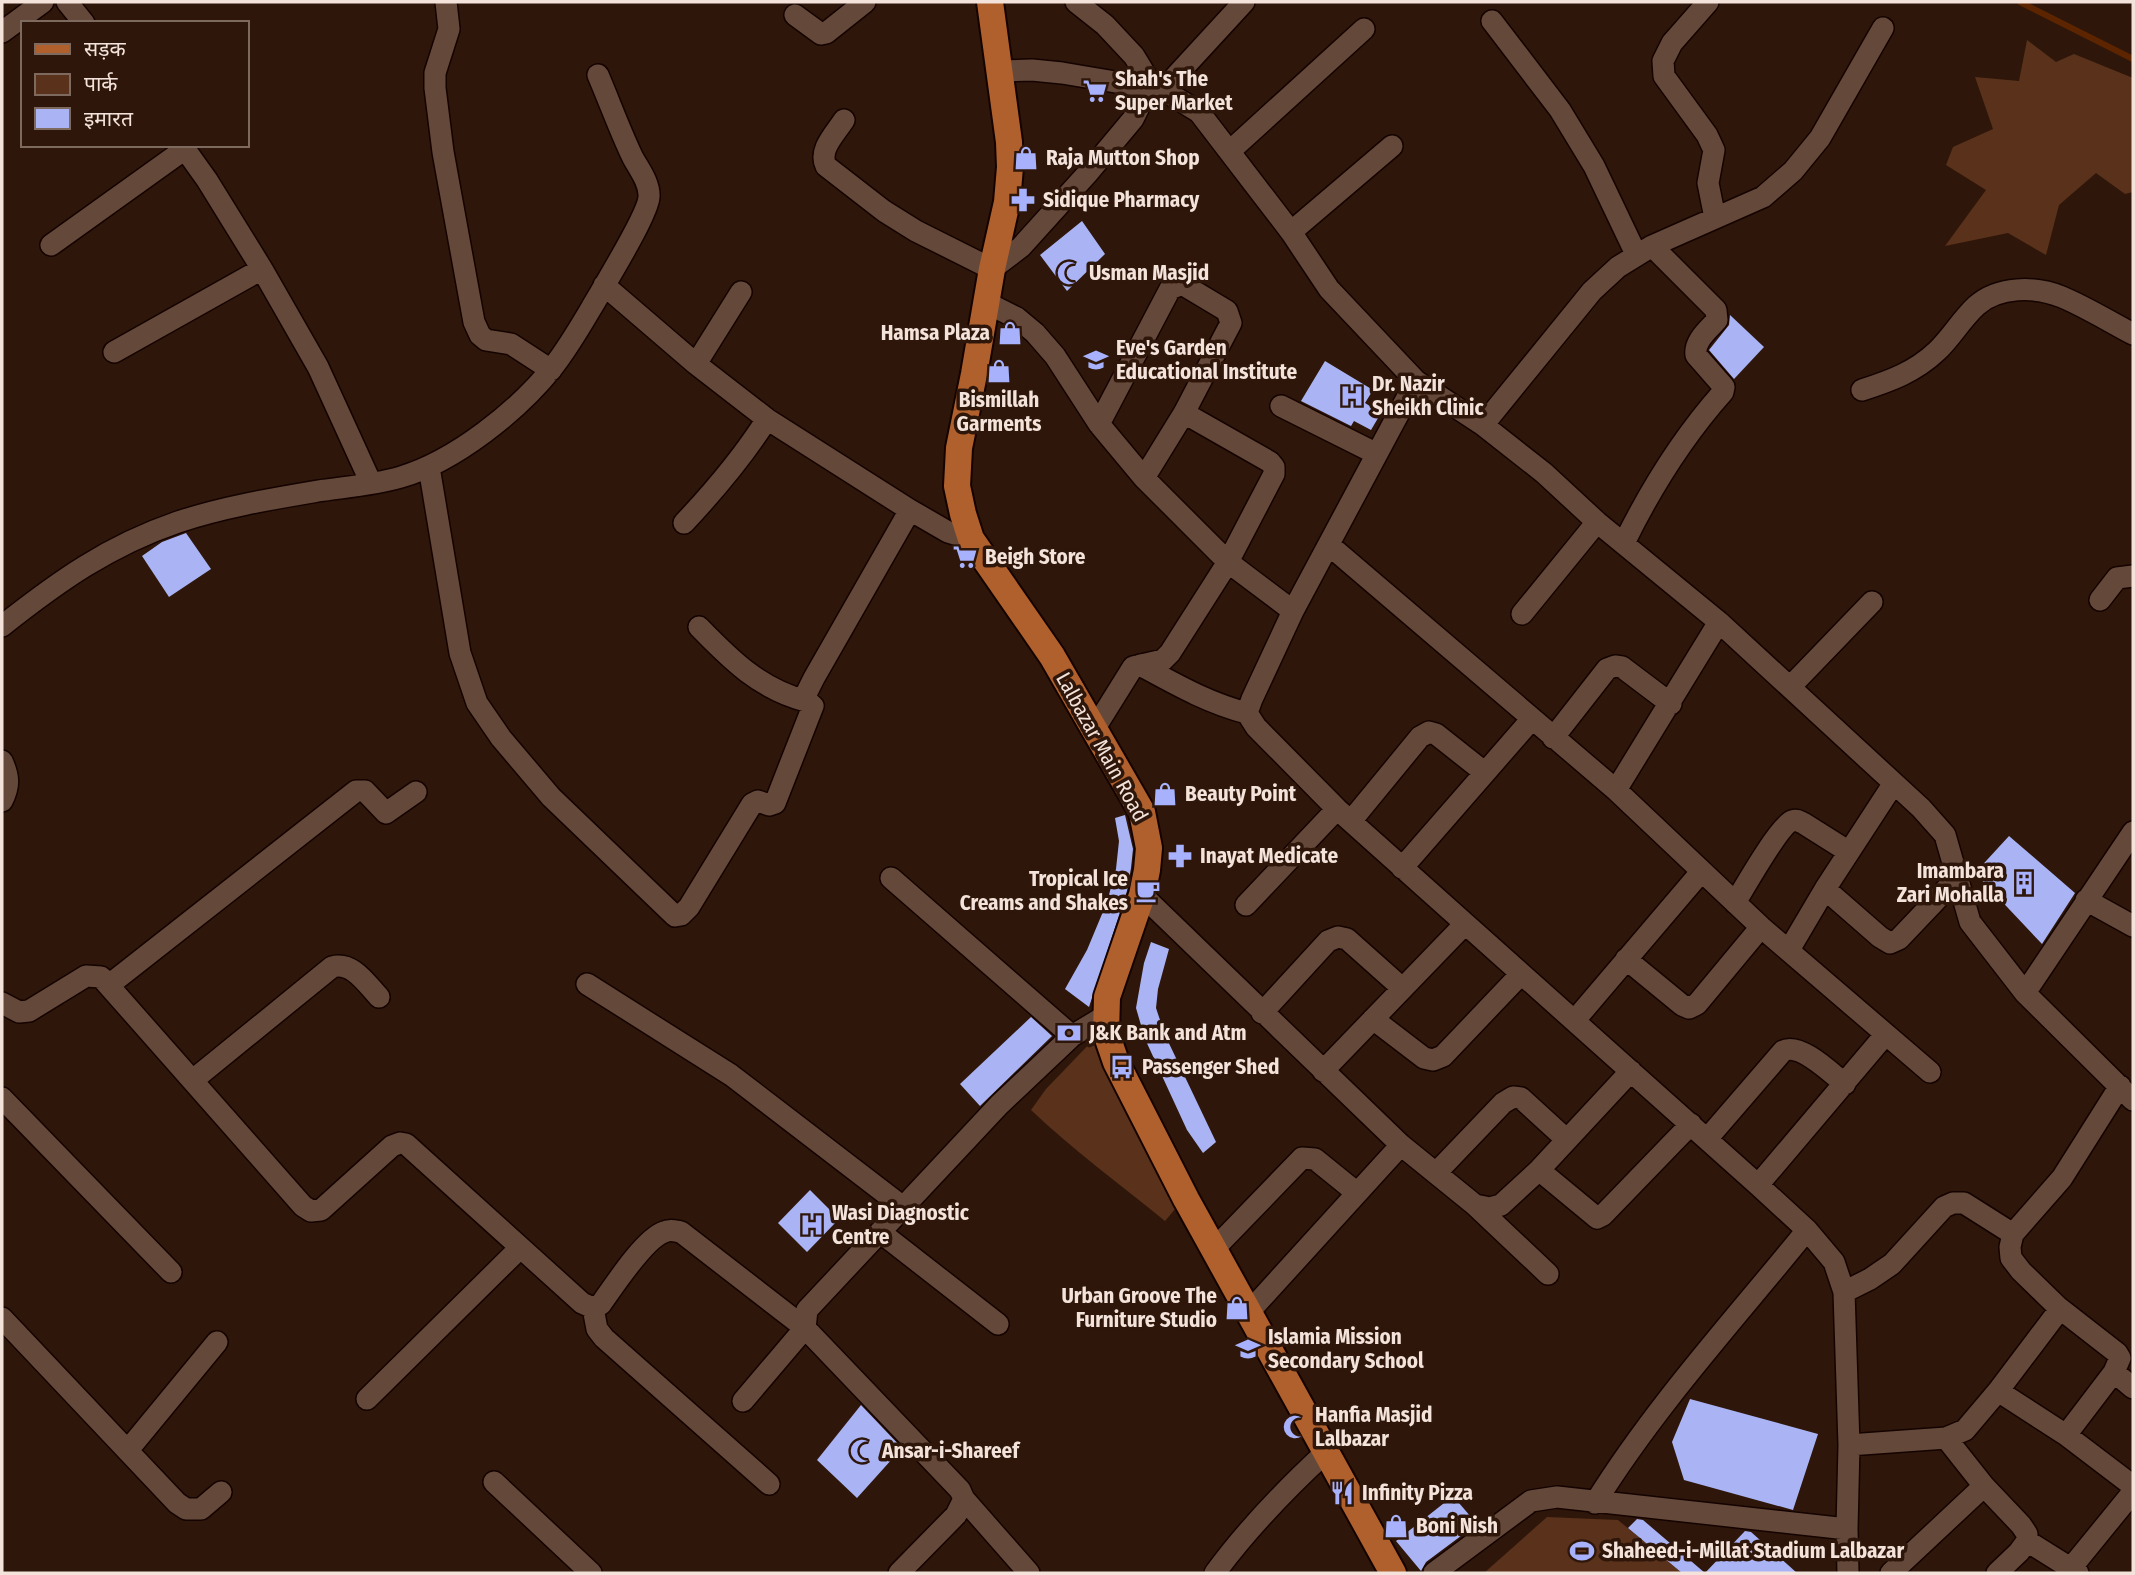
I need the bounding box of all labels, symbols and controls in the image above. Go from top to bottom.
legend [21,21,248,147]
text: सड़क [84,36,126,62]
place label: Shah's The Super Market [1115,66,1233,116]
text: पार्क [84,71,118,97]
supermarket icon: Shah's The Super Market [1081,77,1109,105]
text: इमारत [84,106,134,132]
shop icon: Raja Mutton Shop [1012,144,1040,172]
place label: Raja Mutton Shop [1046,145,1200,171]
pharmacy icon: Sidique Pharmacy [1009,186,1037,214]
place label: Sidique Pharmacy [1043,187,1200,213]
mosque icon: Usman Masjid [1055,259,1083,287]
place label: Usman Masjid [1089,260,1209,286]
shop icon: Hamsa Plaza [996,319,1024,347]
place label: Hamsa Plaza [881,320,990,346]
place label: Eve's Garden Educational Institute [1116,335,1298,385]
school or university icon: Eve's Garden Educational Institute [1082,346,1110,374]
shop icon: Bismillah Garments [985,357,1013,385]
place label: Dr. Nazir Sheikh Clinic [1372,371,1484,421]
hospital icon: Dr. Nazir Sheikh Clinic [1338,382,1366,410]
place label: Bismillah Garments [957,387,1041,437]
supermarket icon: Beigh Store [951,543,979,571]
place label: Beigh Store [985,544,1086,570]
street label: Lalbazar Main Road [1050,668,1154,826]
shop icon: Beauty Point [1151,780,1179,808]
place label: Beauty Point [1185,781,1297,807]
pharmacy icon: Inayat Medicate [1166,842,1194,870]
place label: Inayat Medicate [1200,843,1339,869]
place label: Imambara Zari Mohalla [1897,858,2004,908]
place label: Tropical Ice Creams and Shakes [960,866,1128,916]
building icon: Imambara Zari Mohalla [2010,869,2038,897]
cafe icon: Tropical Ice Creams and Shakes [1134,877,1162,905]
bank icon: J&K Bank and Atm [1055,1019,1083,1047]
place label: J&K Bank and Atm [1088,1020,1247,1046]
bus stop icon: Passenger Shed [1108,1053,1136,1081]
place label: Passenger Shed [1142,1054,1279,1080]
place label: Wasi Diagnostic Centre [832,1200,970,1250]
hospital icon: Wasi Diagnostic Centre [798,1211,826,1239]
place label: Urban Groove The Furniture Studio [1062,1283,1217,1333]
shop icon: Urban Groove The Furniture Studio [1223,1294,1251,1322]
place label: Islamia Mission Secondary School [1268,1324,1424,1374]
school or university icon: Islamia Mission Secondary School [1234,1335,1262,1363]
place label: Hanfia Masjid Lalbazar [1315,1402,1432,1452]
mosque icon: Hanfia Masjid Lalbazar [1281,1413,1309,1441]
mosque icon: Ansar-i-Shareef [848,1437,876,1465]
place label: Ansar-i-Shareef [881,1438,1021,1464]
restaurant icon: Infinity Pizza [1328,1479,1356,1507]
place label: Infinity Pizza [1362,1480,1473,1506]
shop icon: Boni Nish [1382,1512,1410,1540]
place label: Boni Nish [1416,1513,1498,1539]
sports icon: Shaheed-i-Millat Stadium Lalbazar [1568,1537,1596,1565]
place label: Shaheed-i-Millat Stadium Lalbazar [1602,1538,1904,1564]

